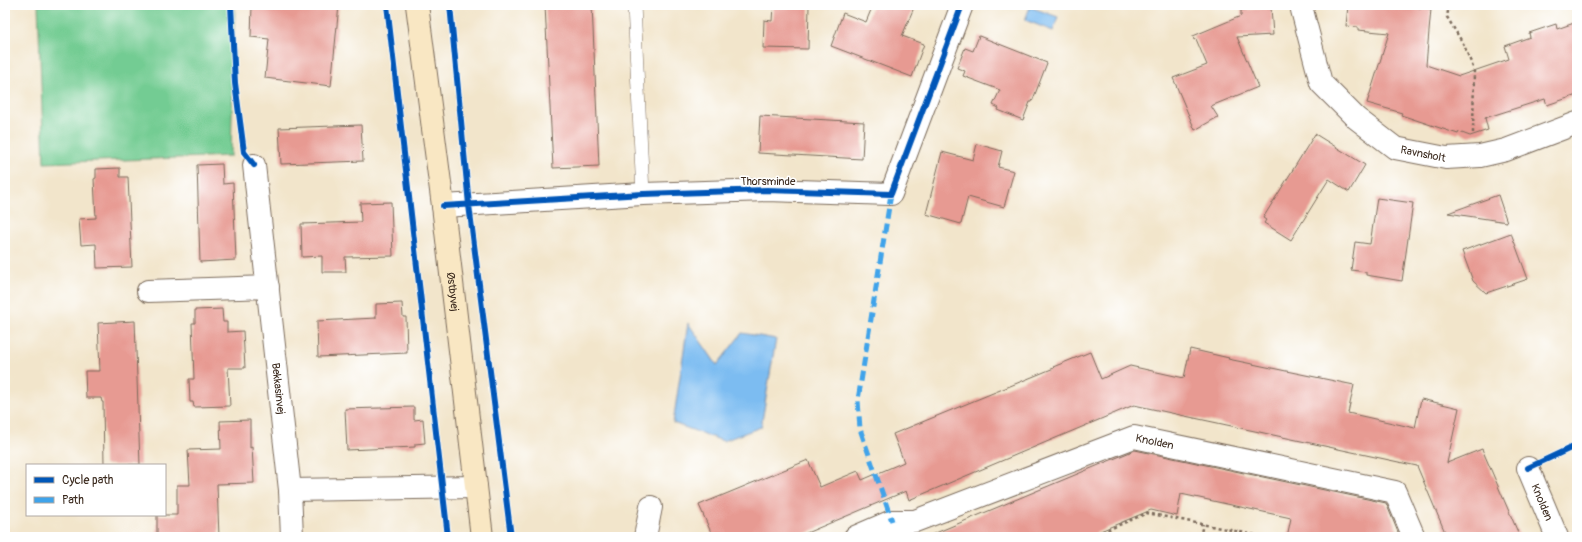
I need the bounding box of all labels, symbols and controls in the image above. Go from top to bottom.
street label: Ravnsholt [1400,143,1447,164]
street label: Thorsminde [741,175,796,188]
street label: Østbyvej [444,271,462,312]
street label: Bekkasinvej [269,362,288,415]
street label: Knolden [1134,431,1175,452]
legend [26,464,166,516]
text: Cycle path [62,473,114,488]
street label: Knolden [1529,482,1556,522]
text: Path [62,493,84,508]

